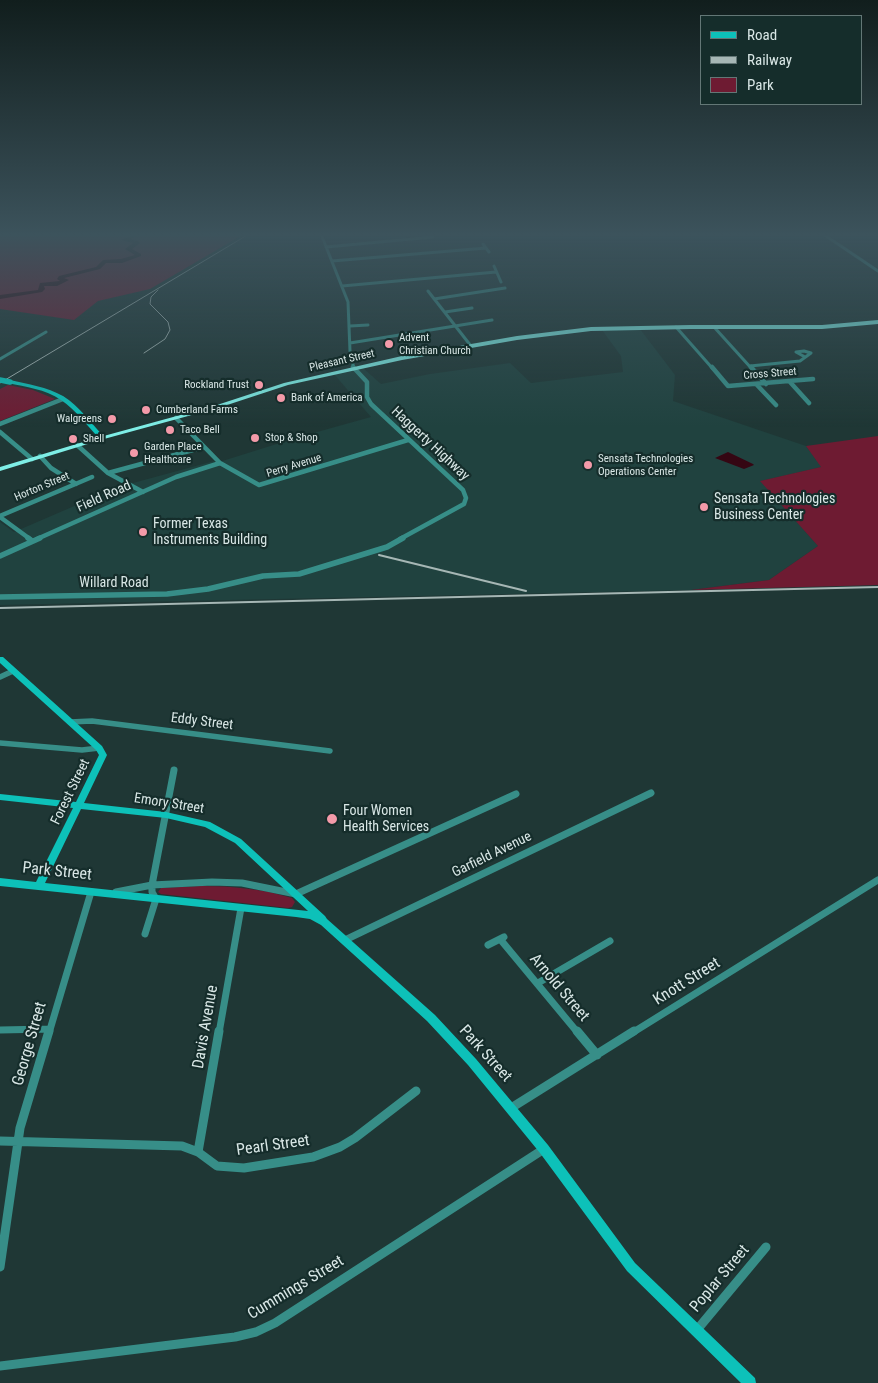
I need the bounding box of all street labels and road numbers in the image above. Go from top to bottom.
street label: Pleasant Street [308,347,376,375]
street label: Cross Street [743,365,797,383]
street label: Haggerty Highway [387,404,473,484]
street label: Perry Avenue [265,451,323,481]
street label: Horton Street [13,470,71,504]
street label: Field Road [74,478,134,516]
street label: Willard Road [79,575,149,591]
street label: Eddy Street [170,710,234,734]
street label: Forest Street [48,756,94,828]
street label: Emory Street [133,790,205,818]
street label: Garfield Avenue [450,829,534,881]
street label: Park Street [21,859,93,885]
street label: Arnold Street [525,950,593,1026]
street label: Knott Street [650,954,724,1010]
street label: Davis Avenue [189,984,223,1070]
street label: George Street [9,1000,51,1088]
street label: Park Street [455,1022,515,1086]
street label: Pearl Street [235,1131,311,1161]
street label: Poplar Street [686,1241,754,1317]
street label: Cummings Street [244,1252,348,1324]

